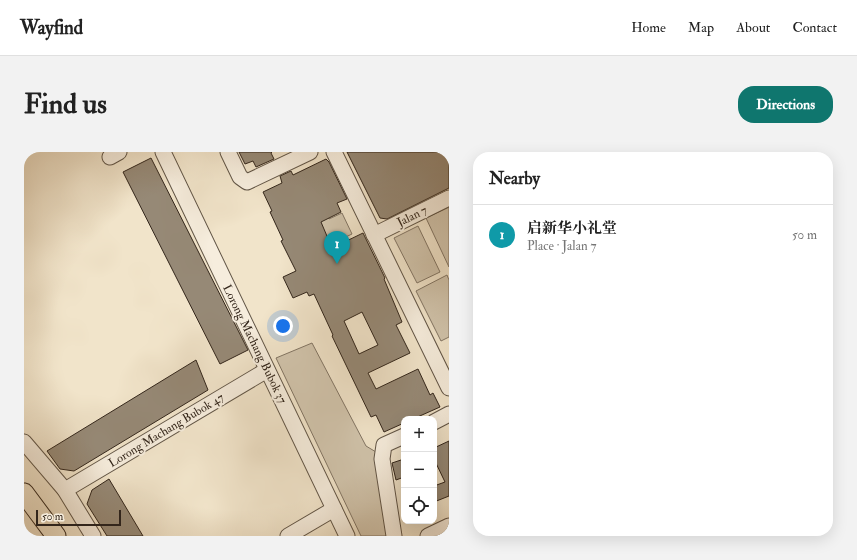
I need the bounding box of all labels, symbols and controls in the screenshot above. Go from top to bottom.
text: Wayfind [20,16,83,40]
text: Home [631,19,666,36]
text: Map [688,19,714,36]
text: About [736,19,770,36]
text: Contact [792,19,837,36]
button: Directions [738,86,833,123]
text: Find us [24,87,107,122]
text: Nearby [489,168,540,189]
street label: Jalan 7 [394,203,430,231]
text: 启新华小礼堂 [527,219,617,238]
text: 1 [500,227,504,243]
text: 50 m [792,227,817,243]
pin: 1 [324,231,350,264]
text: Place · Jalan 7 [527,238,596,254]
street label: Lorong Machang Bubok 37 [219,282,290,407]
your location [273,316,293,336]
street label: Lorong Machang Bubok 47 [106,390,227,471]
map controls [401,416,437,524]
button: + [401,416,437,452]
button: − [401,452,437,488]
button: locate [401,488,437,524]
scale bar [36,508,121,527]
text: 50 m [42,510,63,523]

